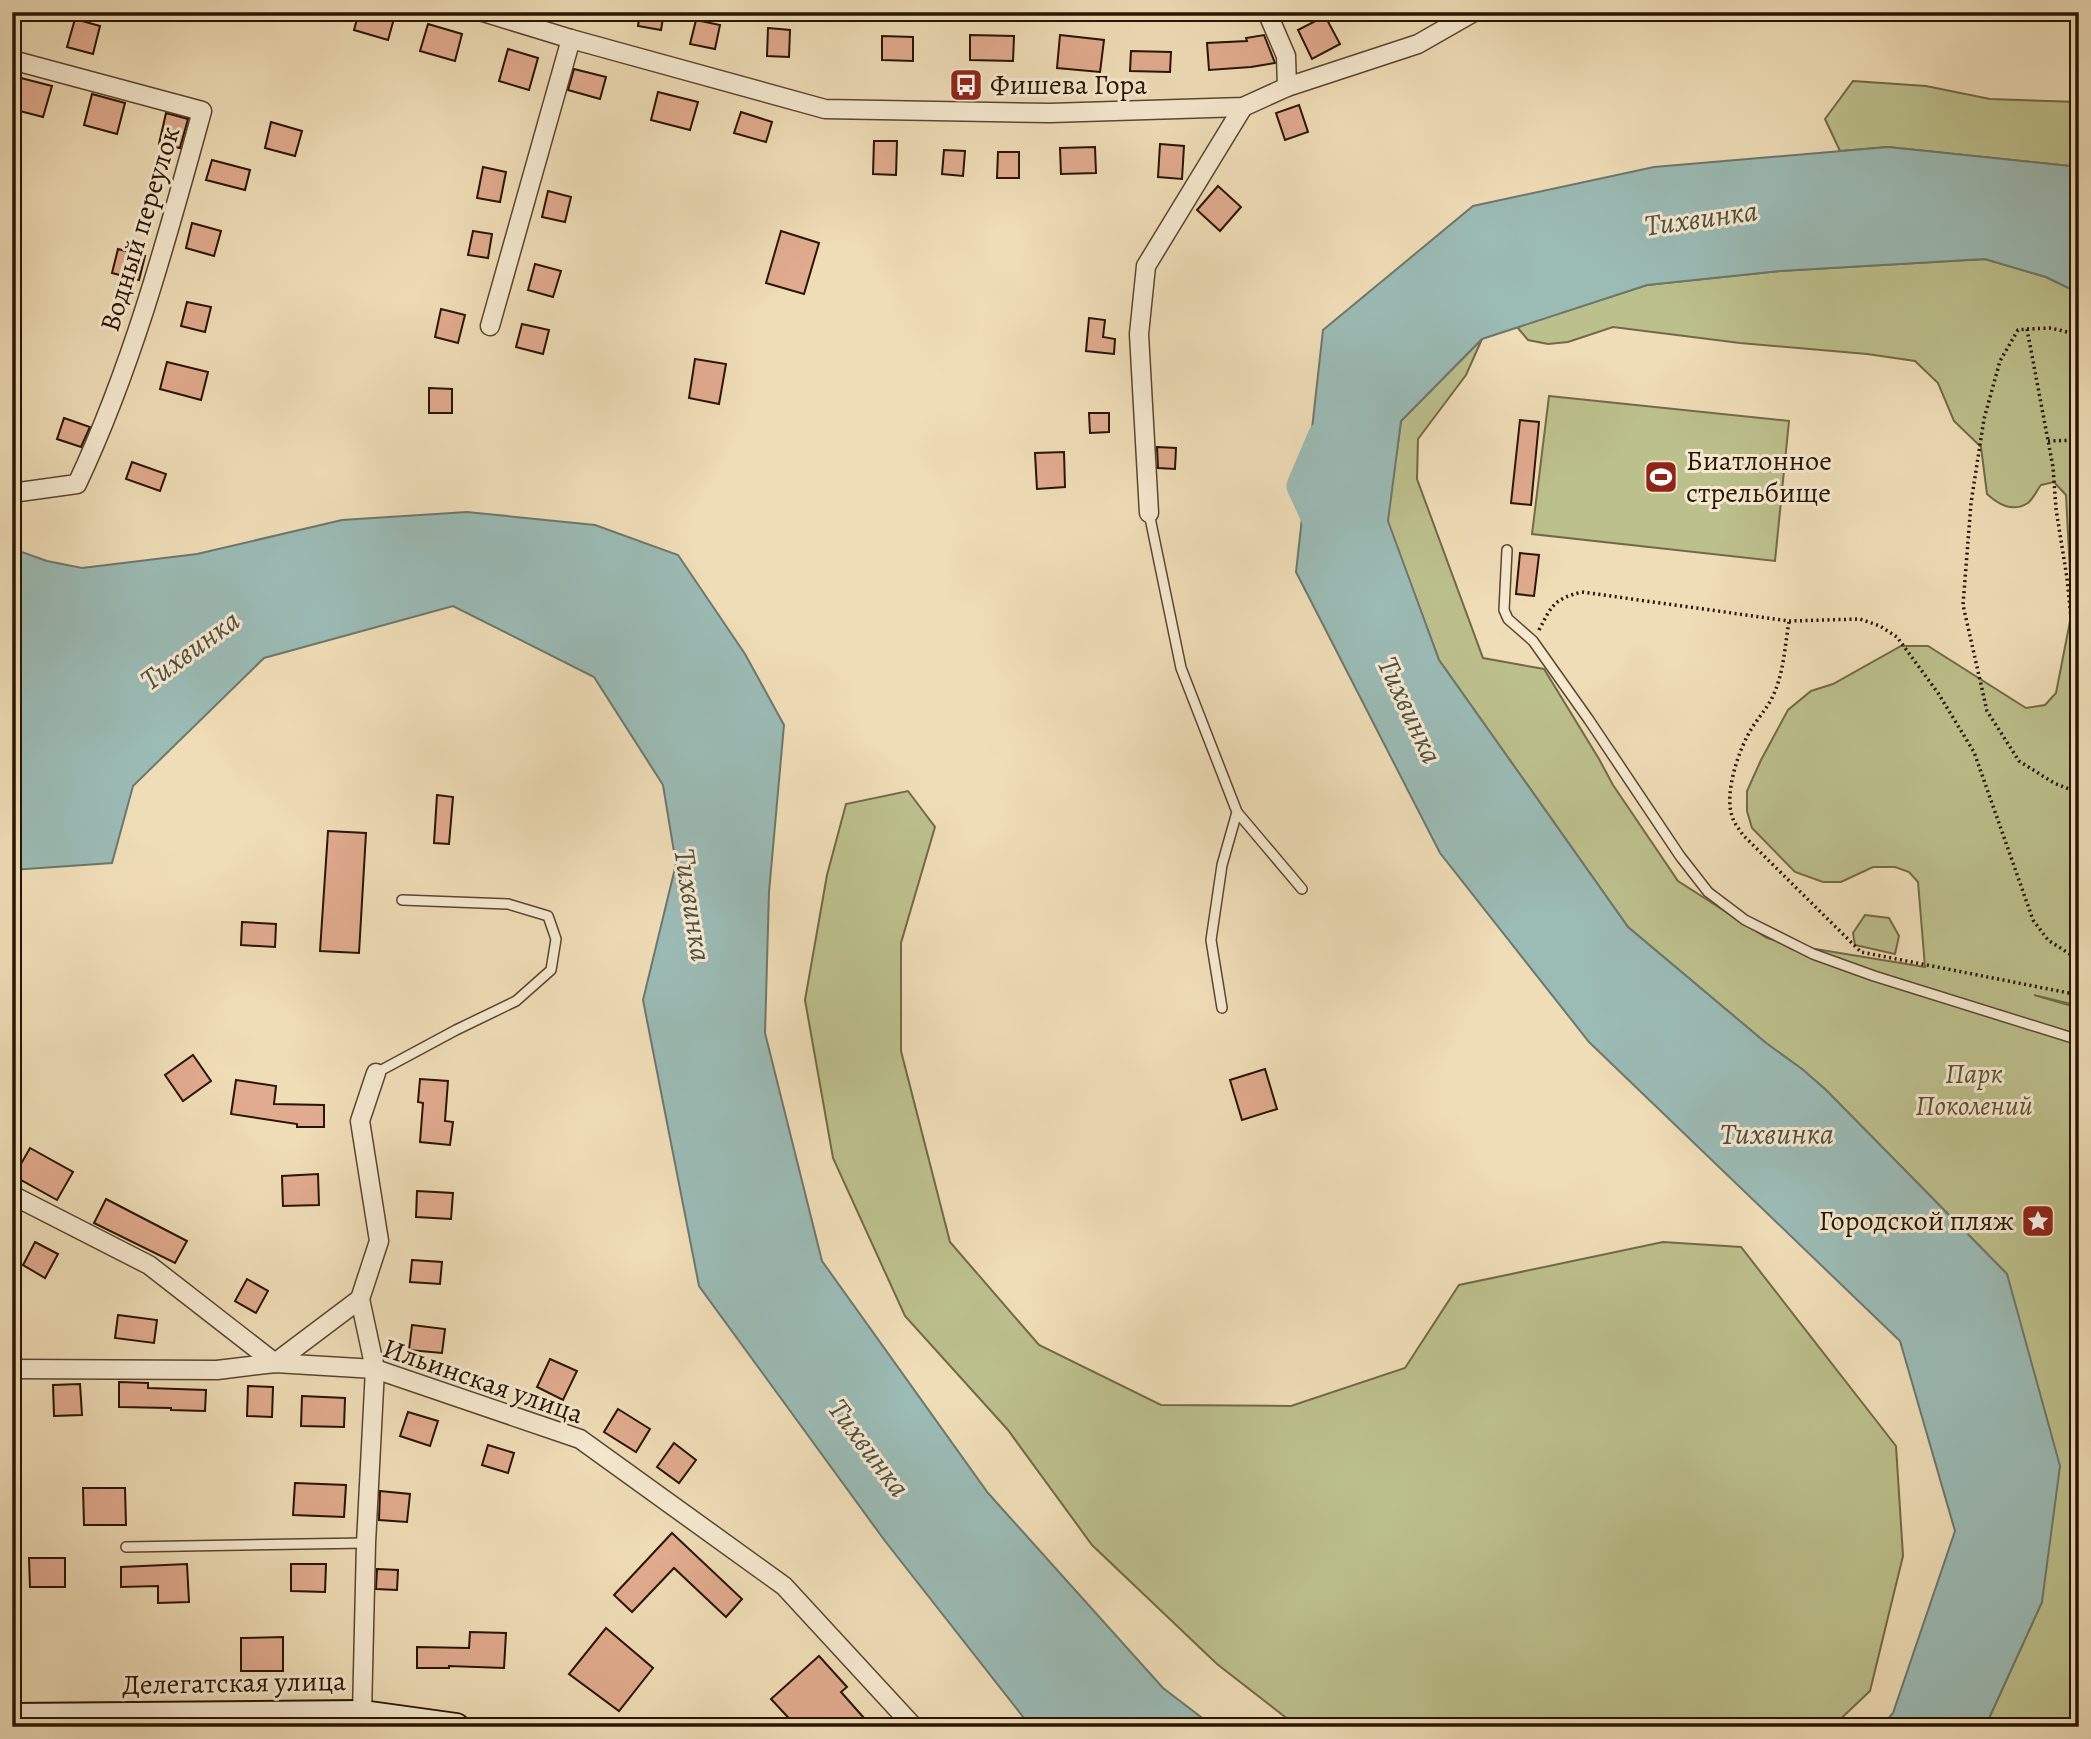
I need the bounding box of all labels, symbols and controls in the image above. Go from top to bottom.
bus stop icon: Фишева Гора [947,66,985,104]
place label: Фишева Гора [990,66,1147,104]
street label: Водный переулок [91,122,189,336]
water label: Тихвинка [1642,190,1760,246]
place label: Биатлонное стрельбище [1686,442,1832,512]
sports icon: Биатлонное стрельбище [1642,458,1680,496]
water label: Тихвинка [132,600,248,700]
water label: Тихвинка [1368,650,1452,770]
water label: Тихвинка [664,846,722,964]
park label: Парк Поколений [1915,1055,2033,1125]
water label: Тихвинка [1720,1114,1834,1154]
place label: Городской пляж [1819,1202,2014,1240]
place icon: Городской пляж [2019,1202,2057,1240]
street label: Ильинская улица [378,1329,588,1433]
water label: Тихвинка [819,1390,919,1506]
street label: Делегатская улица [122,1662,346,1704]

